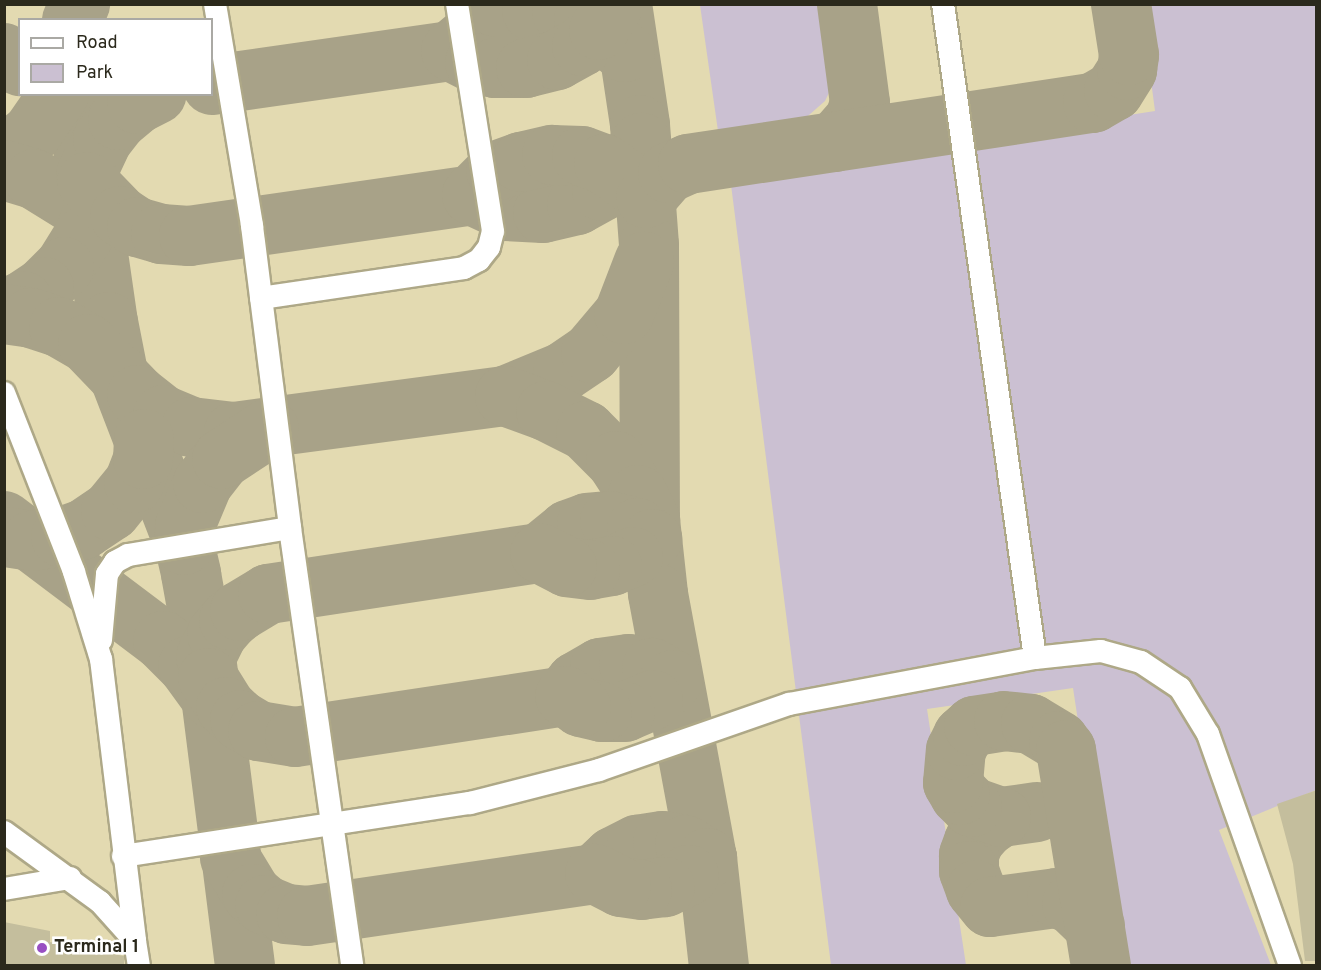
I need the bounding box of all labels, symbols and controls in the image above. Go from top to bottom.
legend [18,18,213,96]
text: Road [76,32,118,55]
text: Park [76,62,113,85]
place label: Terminal 1 [54,937,139,959]
marker: Terminal 1 [35,941,49,955]

